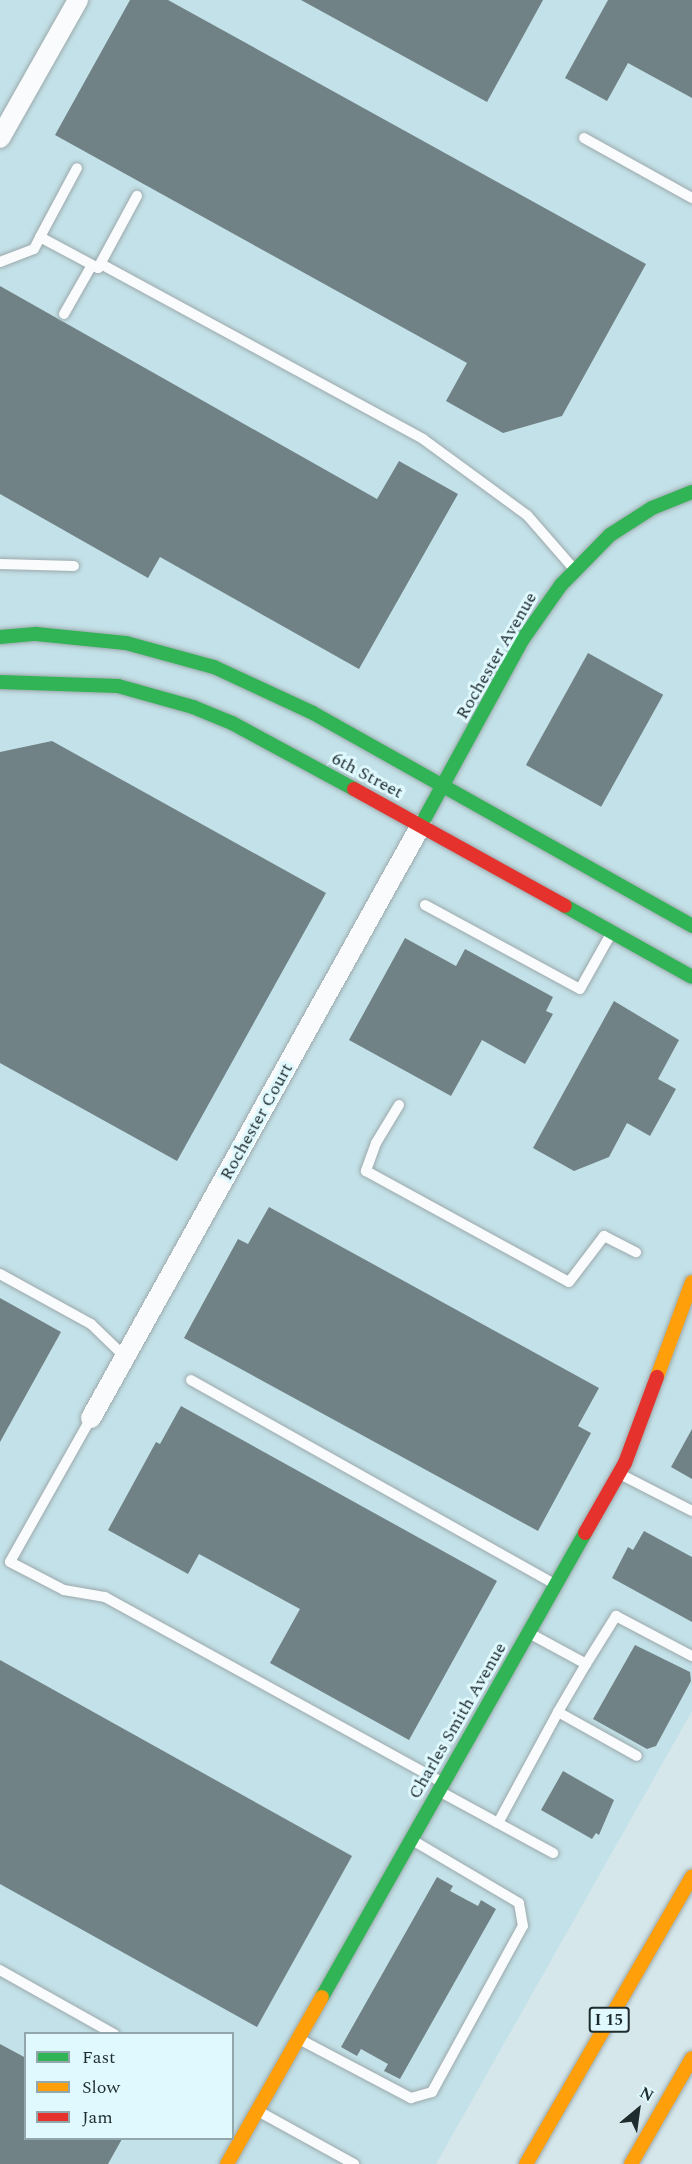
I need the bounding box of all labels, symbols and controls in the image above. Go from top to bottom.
street label: Rochester Avenue [452,589,542,723]
street label: 6th Street [328,748,406,804]
street label: Rochester Court [216,1060,298,1184]
street label: Charles Smith Avenue [404,1639,512,1803]
road number: I 15 [588,2007,630,2033]
legend [24,2032,234,2140]
text: Fast [82,2044,115,2071]
text: Slow [82,2074,120,2101]
north arrow [608,2080,668,2140]
text: N [635,2081,658,2108]
text: Jam [82,2104,113,2131]

